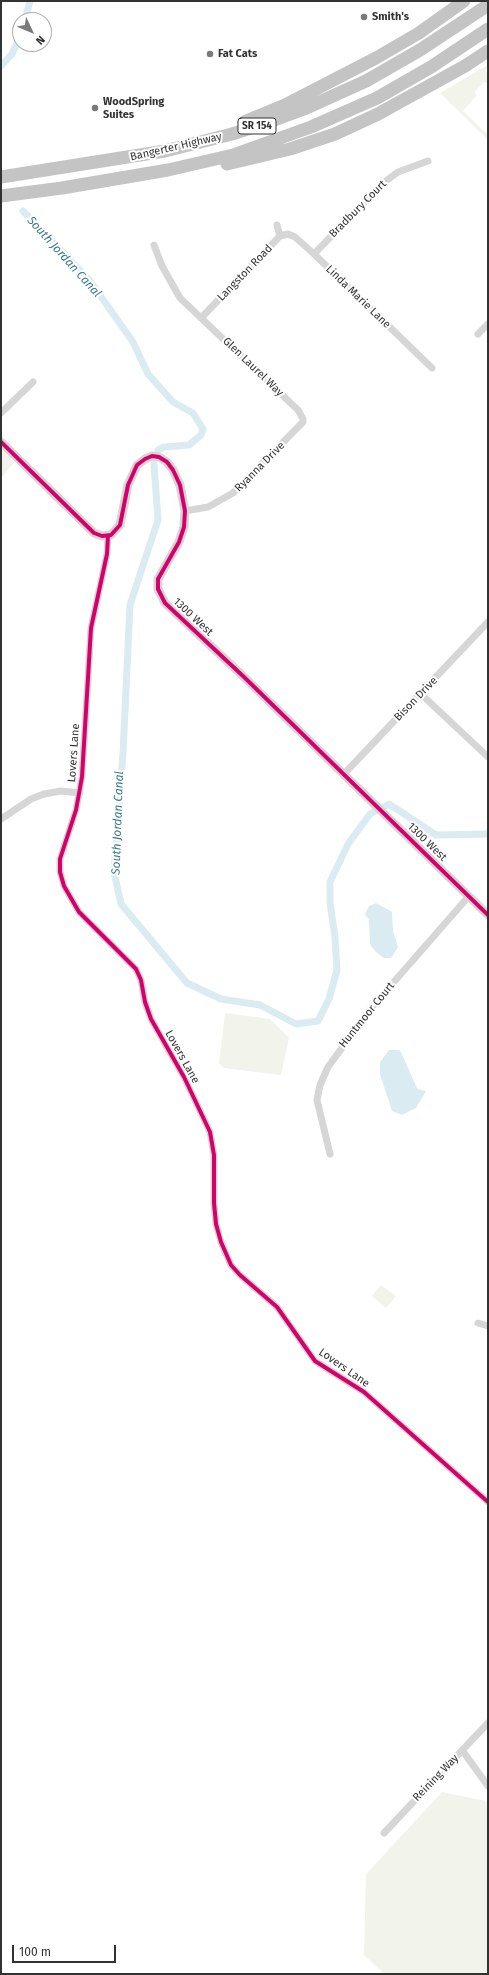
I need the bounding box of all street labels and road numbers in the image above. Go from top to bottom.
road number: SR 154 [238,118,276,134]
street label: Bangerter Highway [129,130,223,164]
street label: Bradbury Court [327,178,389,240]
street label: Langston Road [215,242,275,304]
street label: Linda Marie Lane [323,263,393,331]
street label: Glen Laurel Way [220,335,286,399]
street label: Ryanna Drive [232,439,288,495]
street label: 1300 West [170,595,216,639]
street label: Bison Drive [392,674,440,724]
street label: Lovers Lane [65,723,83,783]
street label: 1300 West [405,820,449,864]
street label: Huntmoor Court [336,979,398,1051]
street label: Lovers Lane [162,1028,202,1086]
street label: Lovers Lane [316,1346,372,1390]
street label: Reining Way [410,1752,462,1804]

